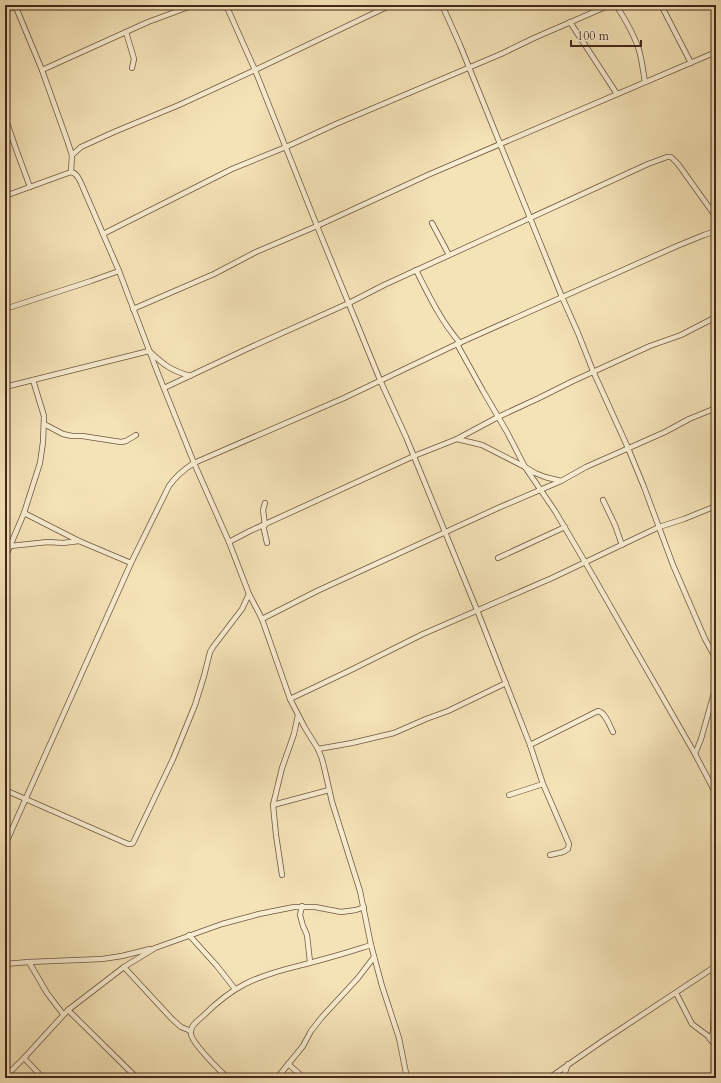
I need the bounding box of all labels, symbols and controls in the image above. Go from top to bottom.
scale bar [571,22,641,48]
text: 100 m [577,28,610,44]

